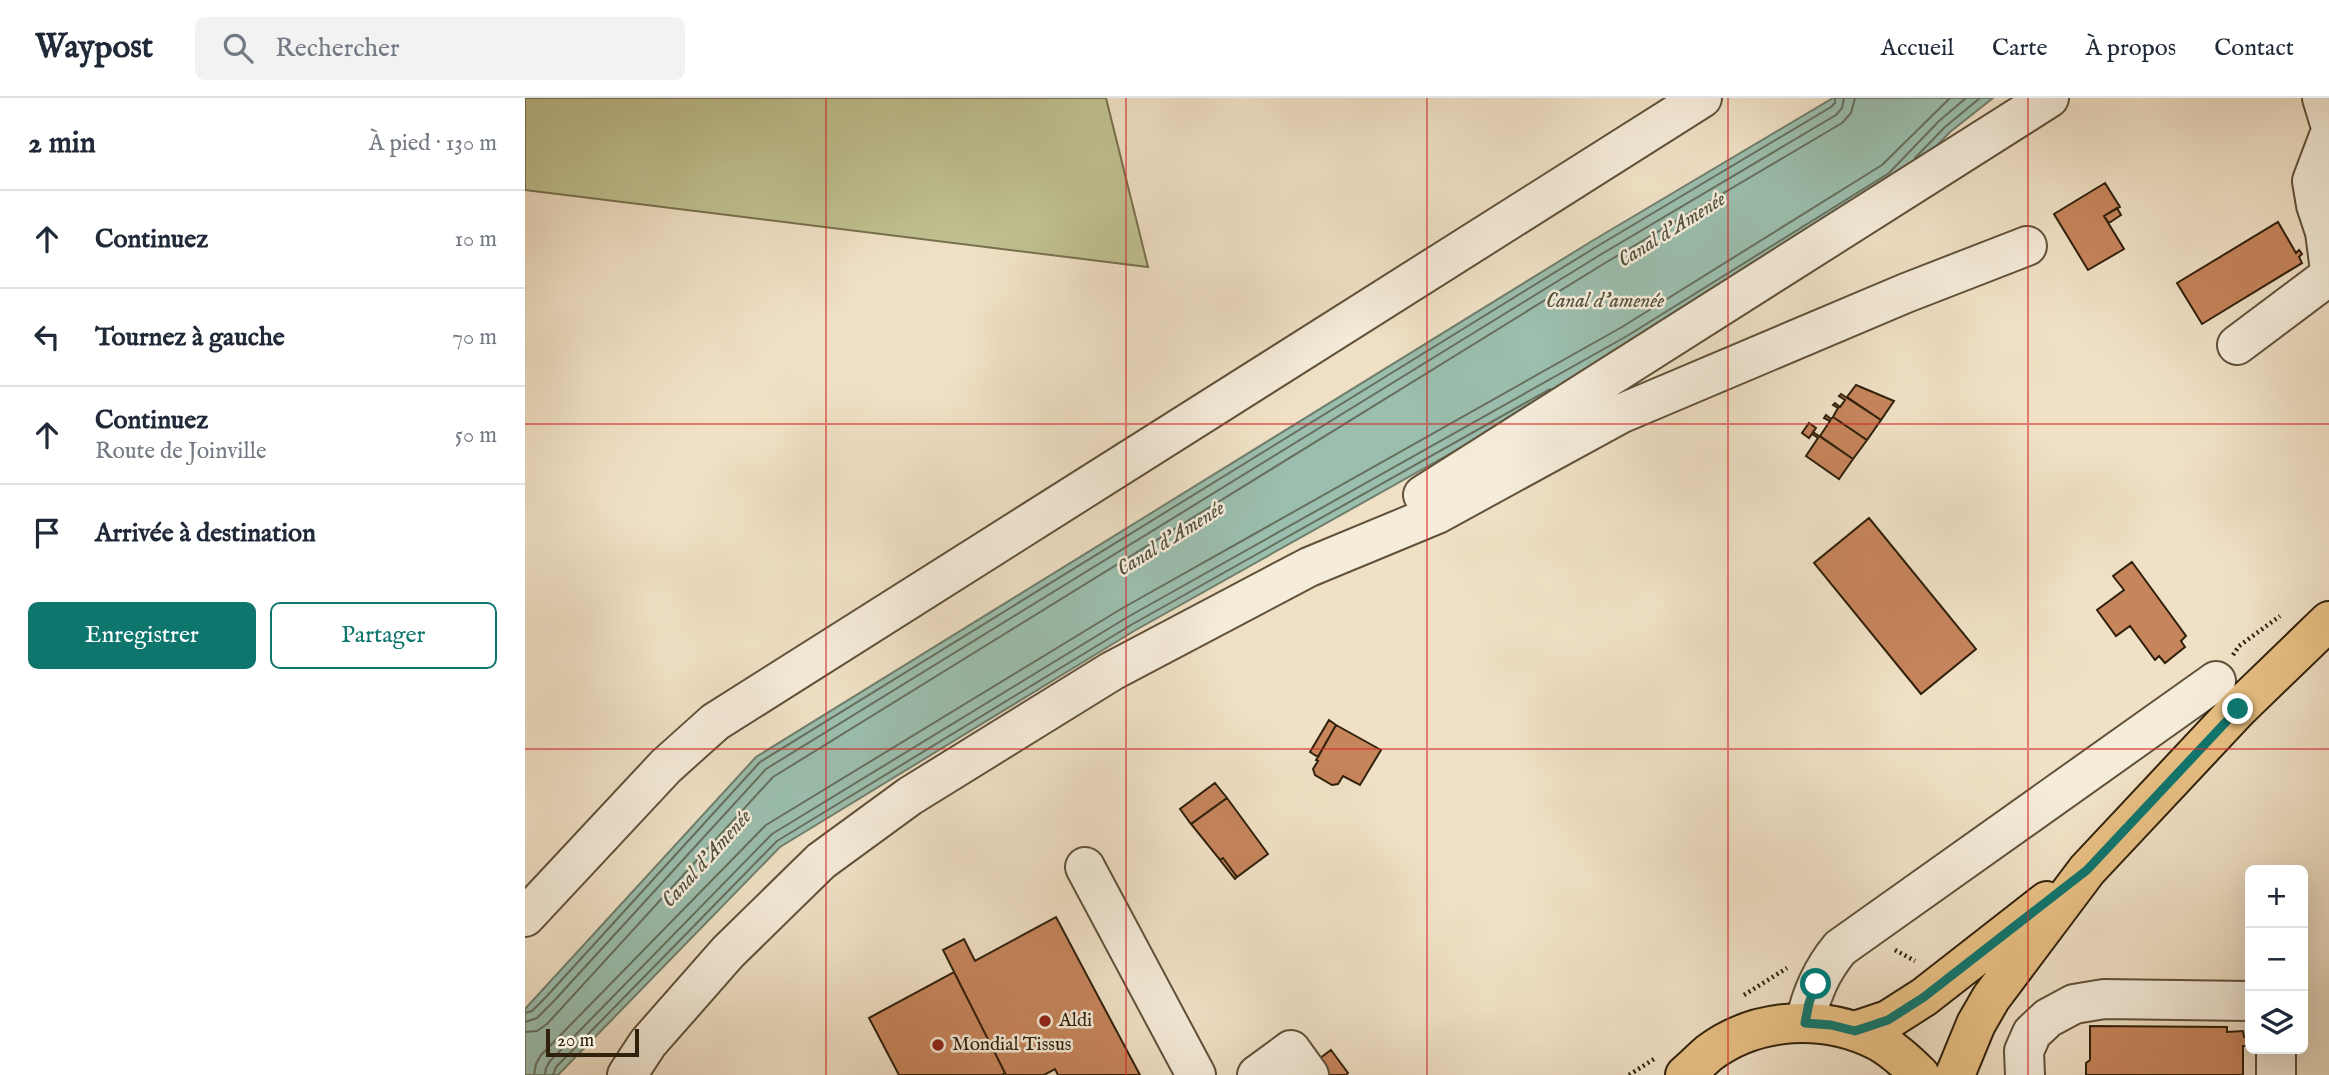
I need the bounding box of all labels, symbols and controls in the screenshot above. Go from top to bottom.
search box [195,17,685,80]
text: Waypost [35,27,153,69]
icon: search [219,29,257,67]
text: Rechercher [275,32,400,65]
text: Accueil [1881,33,1954,64]
text: Carte [1992,33,2048,64]
text: À propos [2086,33,2176,64]
text: Contact [2214,33,2294,64]
text: 2 min [28,125,96,163]
text: À pied · 130 m [369,129,497,158]
water label: Canal d'Amenée [1613,186,1731,274]
icon: ahead [28,220,66,258]
text: Continuez [95,223,208,256]
text: 10 m [454,225,497,254]
water label: Canal d'amenée [1546,288,1664,315]
icon: left [28,318,66,356]
text: Tournez à gauche [95,321,285,354]
text: 70 m [452,323,497,352]
text: Continuez [95,404,208,437]
icon: ahead [28,416,66,454]
text: 50 m [455,421,497,450]
text: Route de Joinville [95,437,267,466]
water label: Canal d'Amenée [1112,495,1230,583]
icon: arrive [28,514,66,552]
text: Arrivée à destination [95,517,316,550]
button: Enregistrer [28,602,256,669]
button: Partager [270,602,497,669]
route end [2222,693,2253,724]
water label: Canal d'Amenée [656,804,758,914]
map controls [2245,865,2308,1054]
button: + [2245,865,2308,928]
button: − [2245,928,2308,991]
route start [1800,968,1831,999]
button: layers [2245,991,2308,1054]
place label: Aldi [1058,1009,1092,1033]
marker: Aldi [1037,1013,1053,1029]
scale bar [546,1026,639,1058]
text: 20 m [557,1029,594,1053]
place label: Mondial Tissus [952,1033,1072,1057]
marker: Mondial Tissus [930,1037,946,1053]

